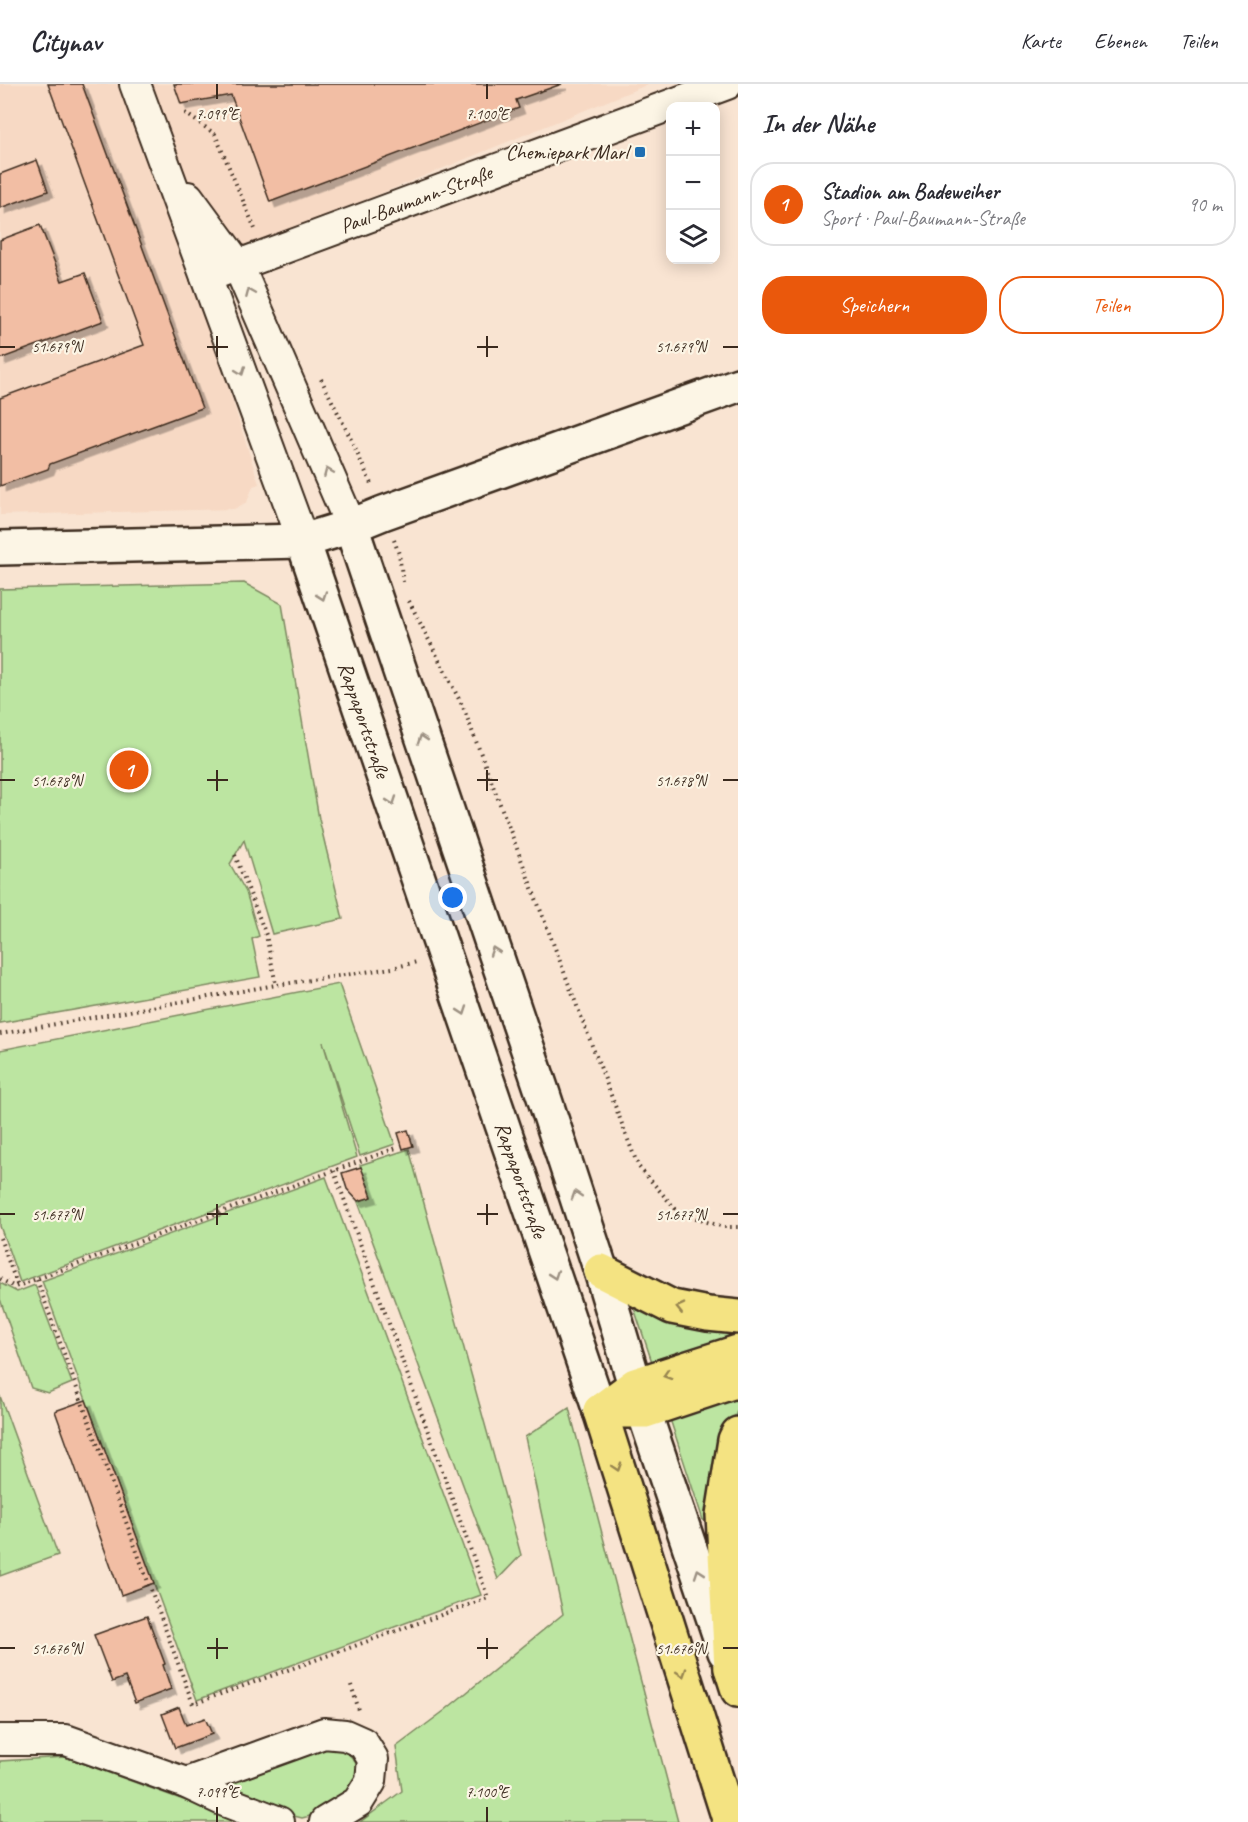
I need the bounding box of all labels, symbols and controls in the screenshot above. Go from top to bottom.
text: Citynav [30,24,101,59]
text: Karte [1021,28,1061,54]
text: Ebenen [1094,28,1147,54]
text: Teilen [1180,28,1218,54]
map controls [666,102,720,264]
button: + [666,102,720,156]
text: 7.099°E [196,105,240,124]
text: 7.100°E [466,105,510,124]
text: In der Nähe [762,107,874,140]
place label: Chemiepark Marl [506,139,631,165]
marker: Chemiepark Marl [633,145,647,159]
button: − [666,156,720,210]
street label: Paul-Baumann-Straße [337,158,498,239]
text: Stadion am Badeweiher [821,178,999,206]
text: 1 [779,192,788,217]
text: 90 m [1188,192,1222,217]
text: Sport · Paul-Baumann-Straße [821,206,1025,231]
button: layers [666,210,720,264]
button: Speichern [762,276,987,334]
button: Teilen [999,276,1224,334]
one-way arrow [245,289,257,300]
text: 51.679°N [32,338,85,357]
text: 51.679°N [656,338,709,357]
one-way arrow [234,365,246,376]
one-way arrow [323,468,335,479]
one-way arrow [315,590,327,601]
street label: Rappaportstraße [332,659,397,783]
one-way arrow [417,734,430,745]
pin: 1 [110,748,148,792]
text: 51.678°N [32,772,85,791]
text: 51.678°N [656,772,709,791]
one-way arrow [384,795,397,806]
your location [438,883,467,912]
one-way arrow [489,946,502,957]
one-way arrow [456,1005,469,1016]
street label: Rappaportstraße [489,1119,554,1243]
one-way arrow [571,1190,583,1201]
text: 51.677°N [32,1206,85,1225]
text: 51.677°N [656,1206,709,1225]
one-way arrow [546,1269,559,1280]
one-way arrow [675,1303,685,1316]
one-way arrow [662,1368,673,1380]
one-way arrow [610,1461,623,1472]
one-way arrow [694,1568,706,1579]
text: 51.676°N [32,1640,85,1659]
text: 51.676°N [656,1640,709,1659]
one-way arrow [675,1667,688,1678]
text: 7.099°E [196,1783,240,1802]
text: 7.100°E [466,1783,510,1802]

